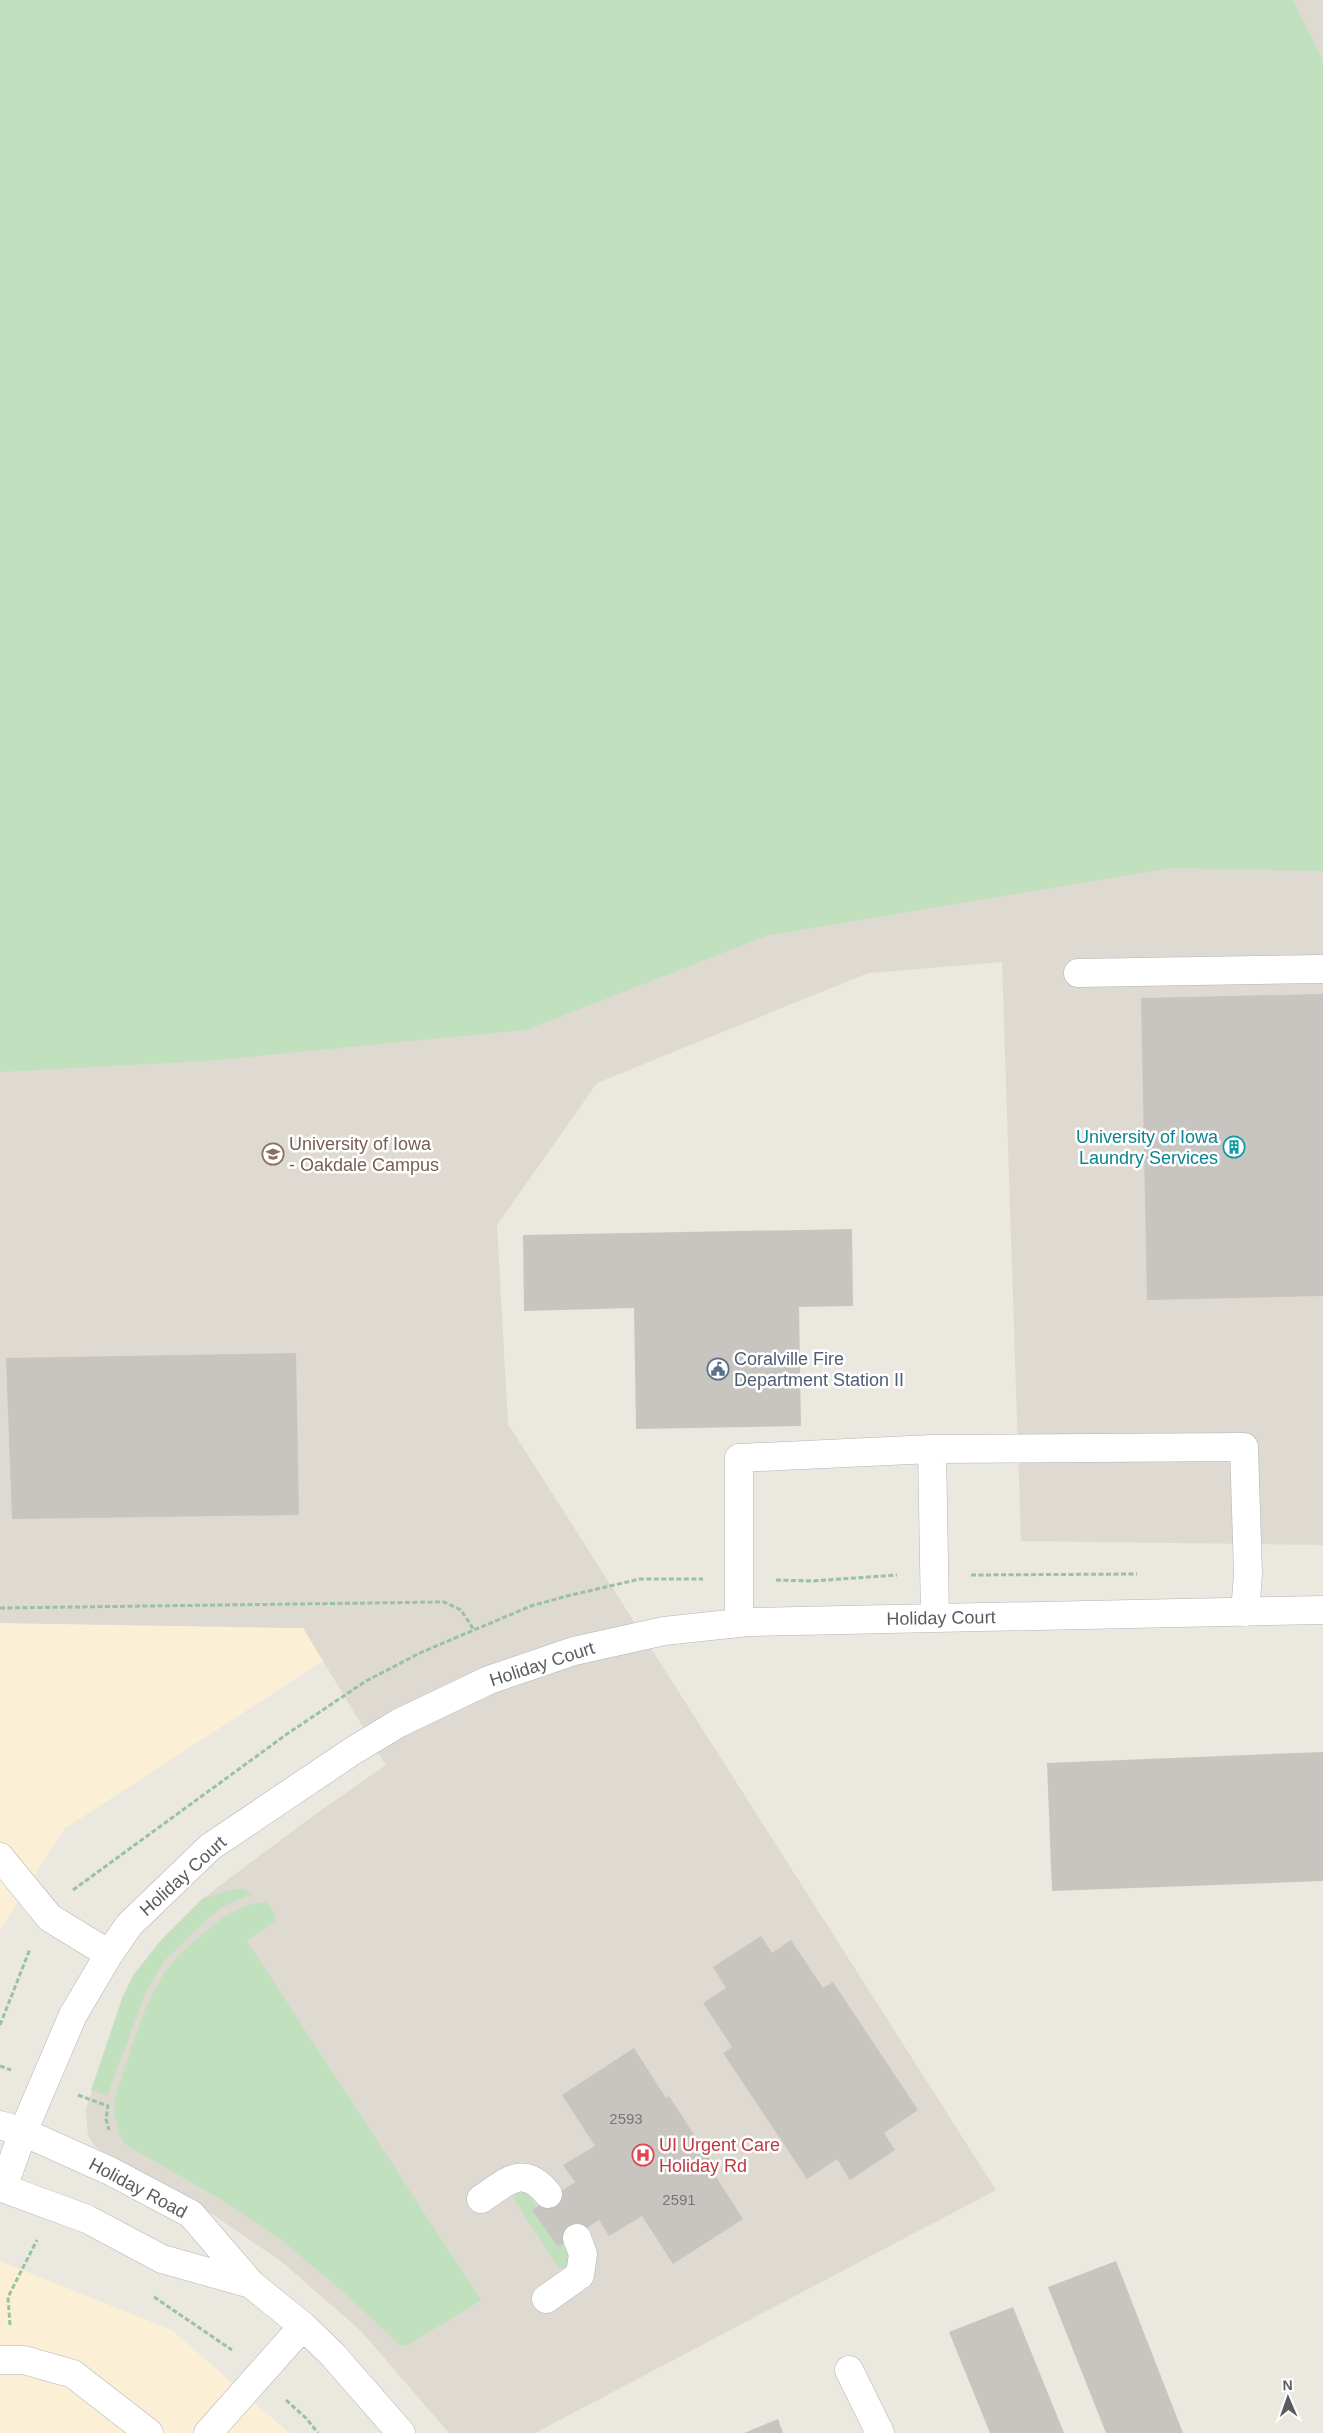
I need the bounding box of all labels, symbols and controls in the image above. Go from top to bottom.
place label: University of Iowa Laundry Services [1076,1127,1219,1168]
place label: University of Iowa - Oakdale Campus [289,1134,439,1175]
building icon: University of Iowa Laundry Services [1222,1135,1246,1159]
school or university icon: University of Iowa - Oakdale Campus [261,1142,285,1166]
place label: Coralville Fire Department Station II [734,1349,904,1390]
public building icon: Coralville Fire Department Station II [706,1357,730,1381]
street label: Holiday Court [886,1607,996,1629]
street label: Holiday Court [487,1638,597,1690]
street label: Holiday Court [136,1832,230,1920]
house number: 2593 [609,2110,643,2127]
place label: UI Urgent Care Holiday Rd [659,2135,780,2176]
hospital icon: UI Urgent Care Holiday Rd [631,2143,655,2167]
street label: Holiday Road [86,2154,190,2222]
house number: 2591 [662,2191,696,2208]
north arrow [1263,2373,1313,2423]
text: N [1282,2377,1293,2393]

